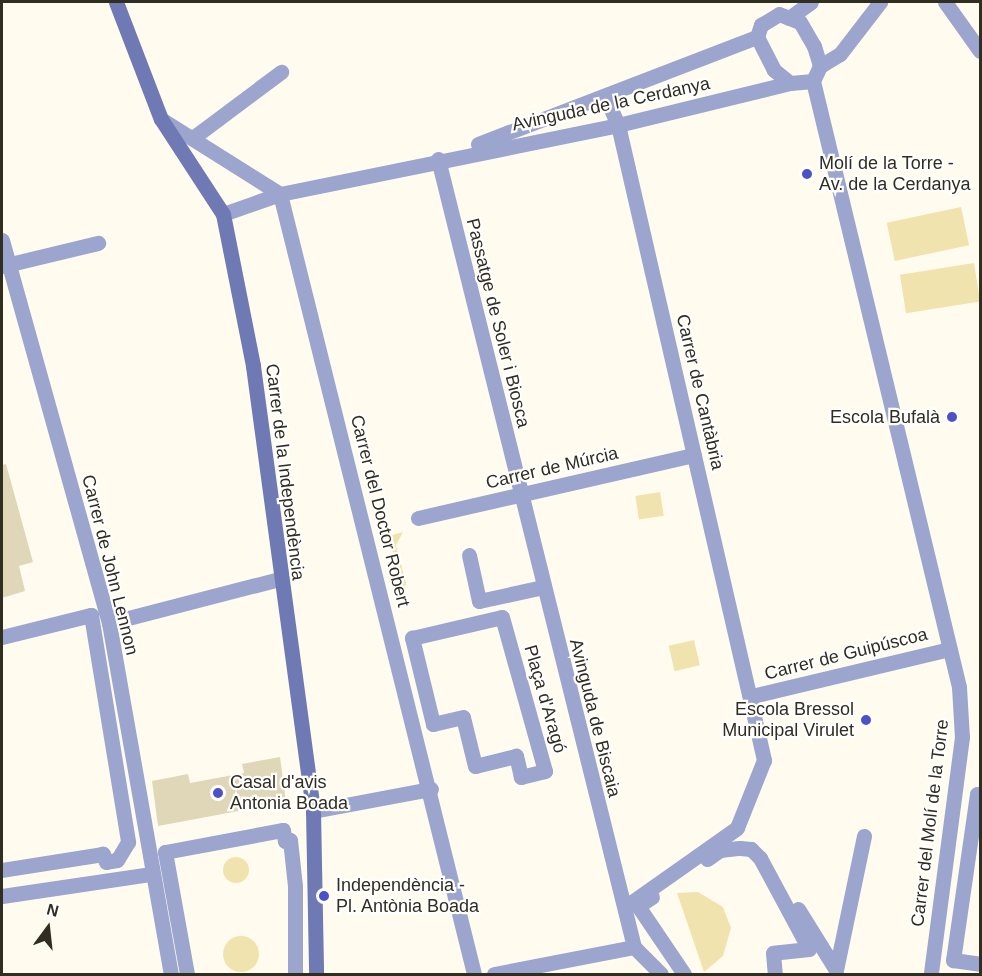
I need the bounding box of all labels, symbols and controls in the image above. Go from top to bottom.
street label: Avinguda de la Cerdanya [510,72,712,136]
place label: Molí de la Torre - Av. de la Cerdanya [819,153,970,195]
marker: Molí de la Torre - Av. de la Cerdanya [800,167,814,181]
street label: Passatge de Soler i Biosca [461,216,535,430]
street label: Carrer de Cantàbria [672,312,728,472]
street label: Carrer de la Independència [261,362,309,582]
place label: Escola Bufalà [830,406,940,428]
marker: Escola Bufalà [945,410,959,424]
street label: Carrer del Doctor Robert [346,413,414,609]
street label: Carrer de Múrcia [484,442,620,494]
street label: Carrer de John Lennon [77,473,143,657]
street label: Carrer de Guipúscoa [762,623,930,685]
street label: Avinguda de Biscaia [565,636,625,800]
street label: Plaça d'Aragó [519,642,571,756]
place label: Escola Bressol Municipal Virulet [722,699,854,742]
marker: Escola Bressol Municipal Virulet [859,713,873,727]
street label: Carrer del Molí de la Torre [907,718,953,928]
place label: Casal d'avis Antonia Boada [230,772,348,814]
marker: Casal d'avis Antonia Boada [211,786,225,800]
place label: Independència - Pl. Antònia Boada [336,875,480,918]
marker: Independència - Pl. Antònia Boada [317,889,331,903]
north arrow [18,898,78,958]
text: N [45,900,61,920]

